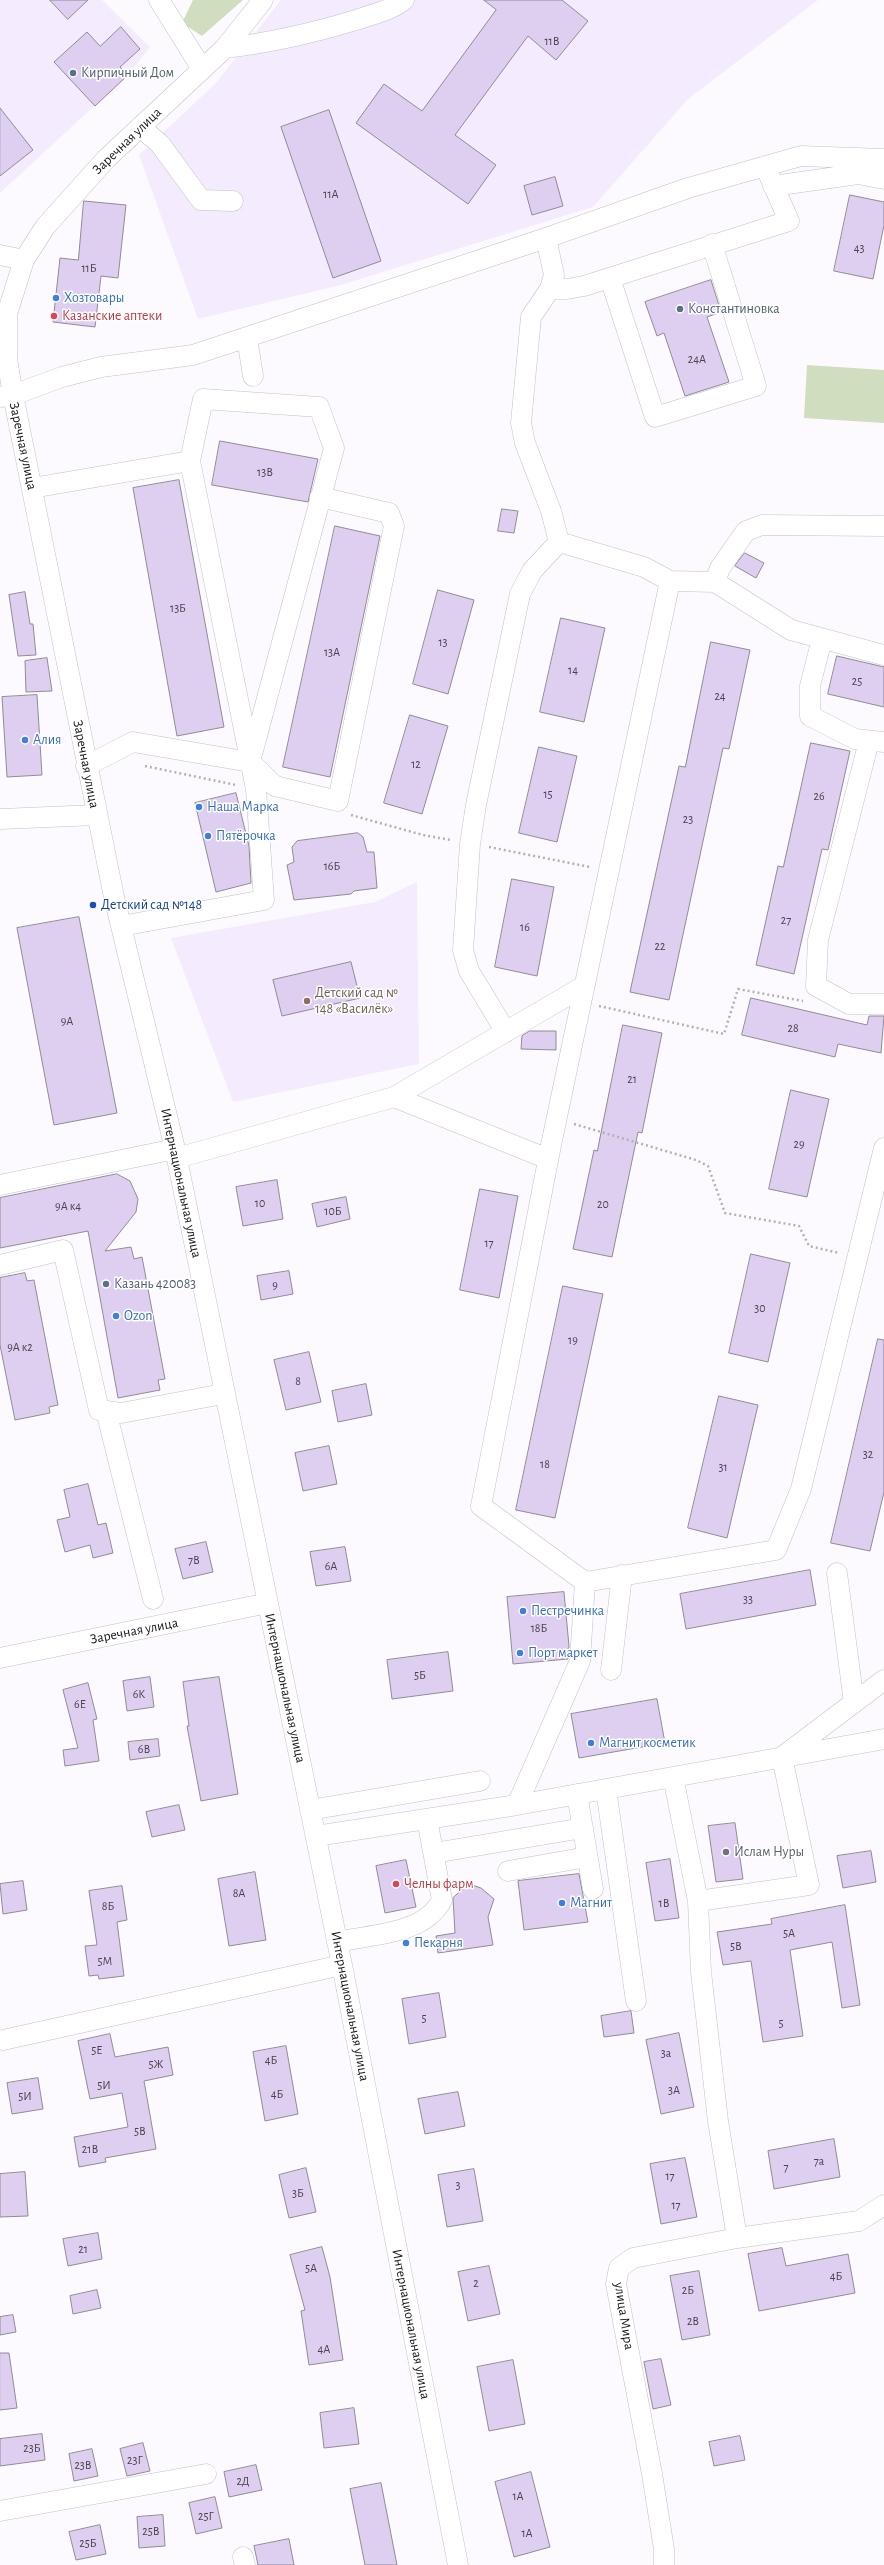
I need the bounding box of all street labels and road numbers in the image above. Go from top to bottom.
street label: Заречная улица [89,104,165,178]
street label: Заречная улица [5,401,41,491]
street label: Заречная улица [69,719,103,809]
street label: Интернациональная улица [157,1107,205,1259]
street label: Интернациональная улица [261,1612,309,1764]
street label: Заречная улица [89,1614,179,1648]
street label: Интернациональная улица [327,1929,373,2083]
street label: Интернациональная улица [388,2247,434,2401]
street label: улица Мира [610,2281,638,2351]

